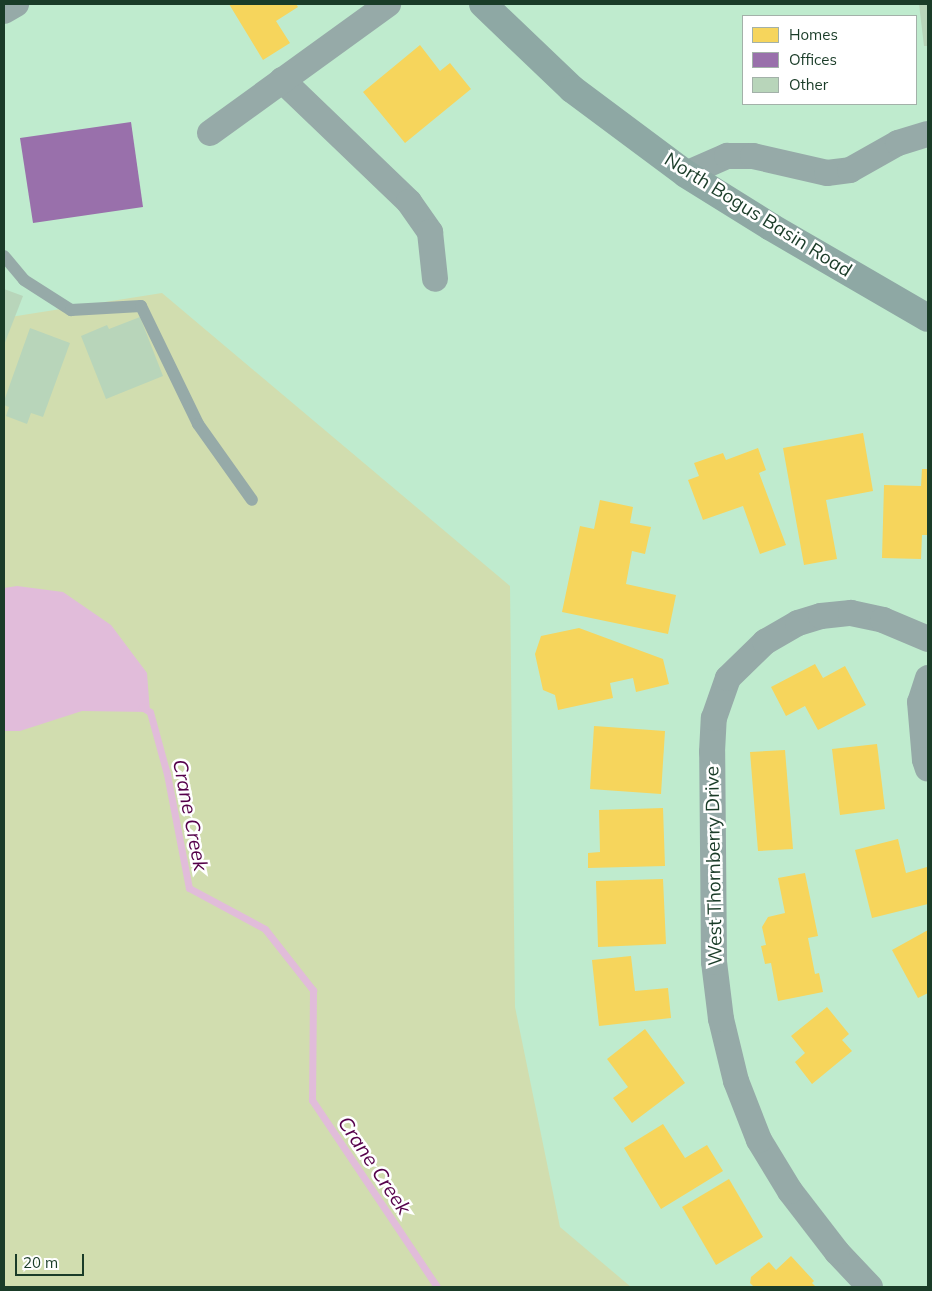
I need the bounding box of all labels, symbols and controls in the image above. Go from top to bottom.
legend [742,15,917,105]
text: Homes [789,25,838,44]
text: Offices [789,50,837,69]
text: Other [789,75,828,94]
street label: North Bogus Basin Road [660,148,856,282]
water label: Crane Creek [168,757,214,873]
street label: West Thornberry Drive [701,766,727,966]
water label: Crane Creek [333,1111,417,1219]
scale bar [18,1244,86,1276]
text: 20 m [23,1253,58,1272]

